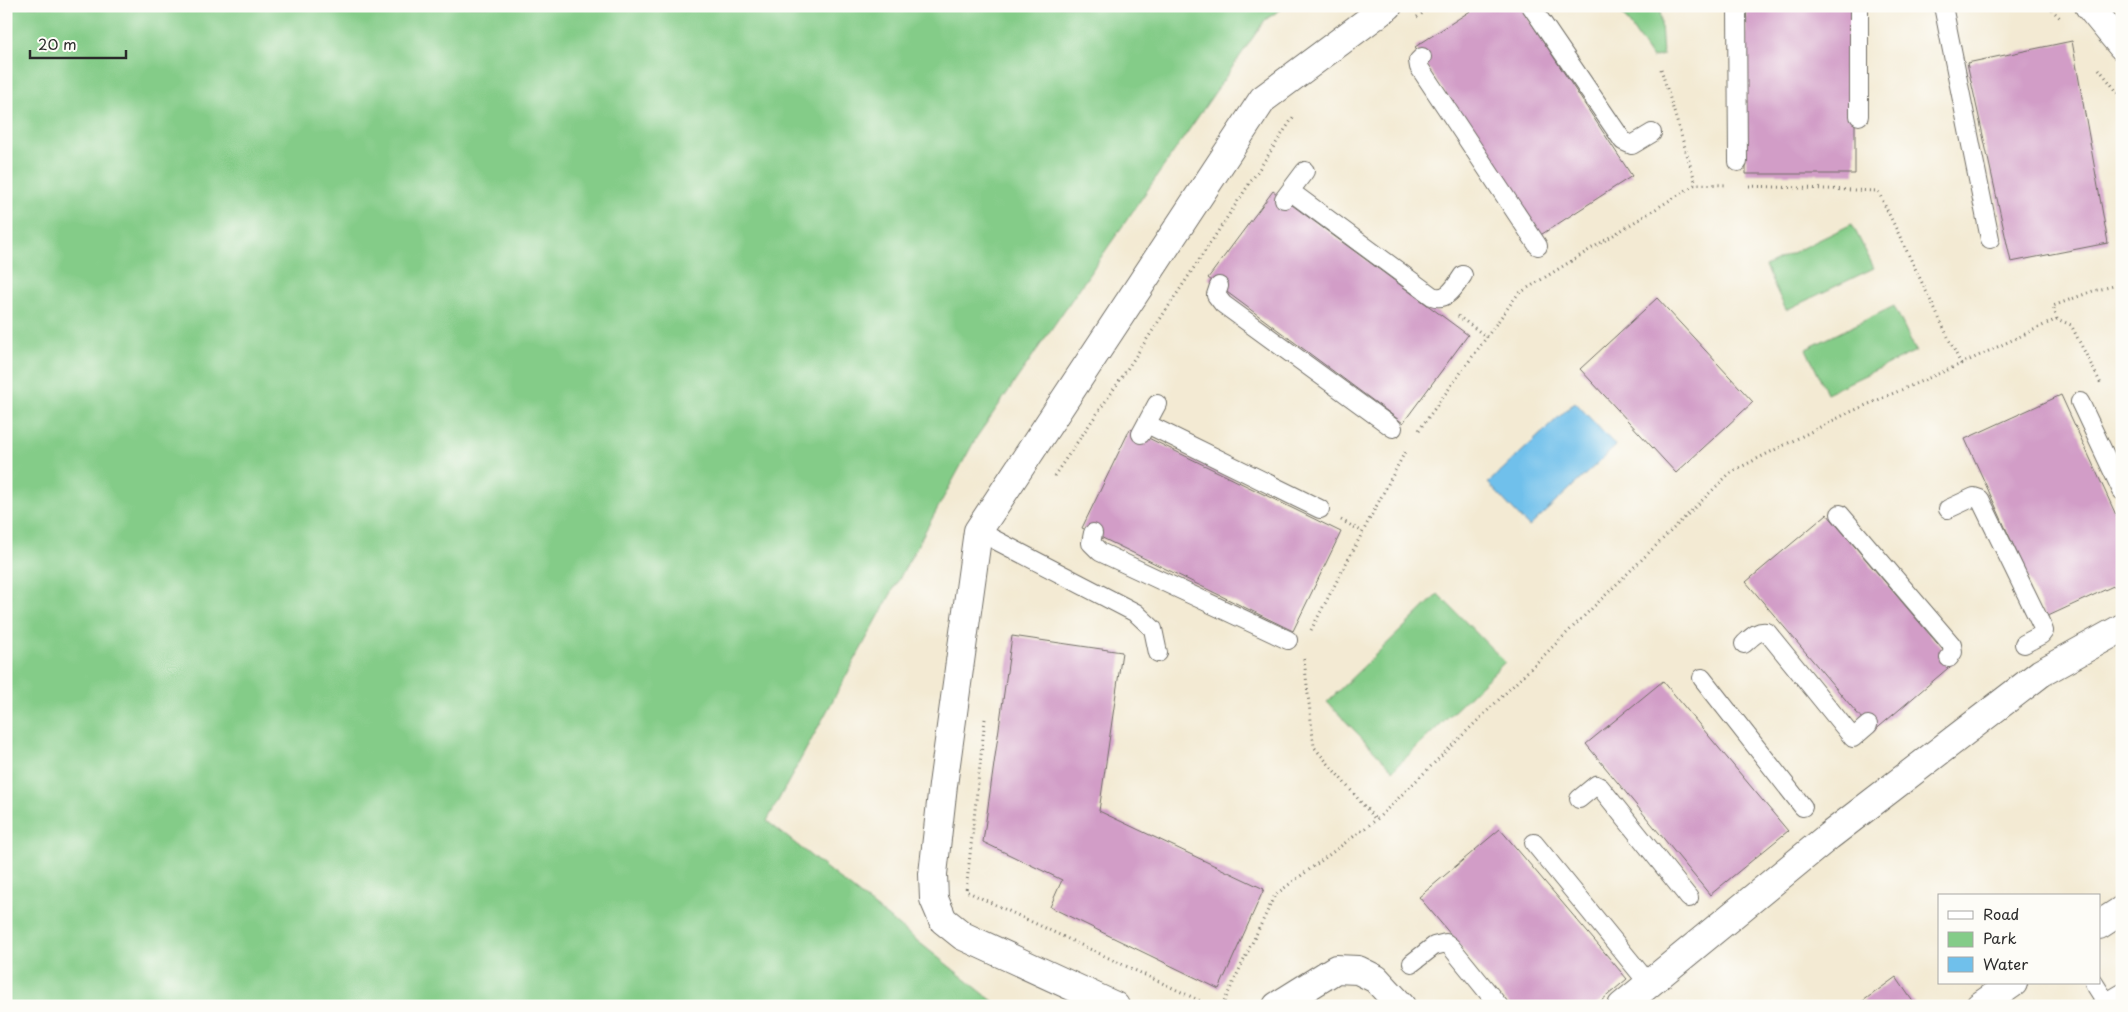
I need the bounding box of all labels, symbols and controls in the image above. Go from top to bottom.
scale bar [30,28,126,60]
text: 20 m [38,32,77,55]
legend [1938,894,2100,984]
text: Road [1983,902,2019,925]
text: Park [1983,926,2017,949]
text: Water [1983,952,2028,975]

